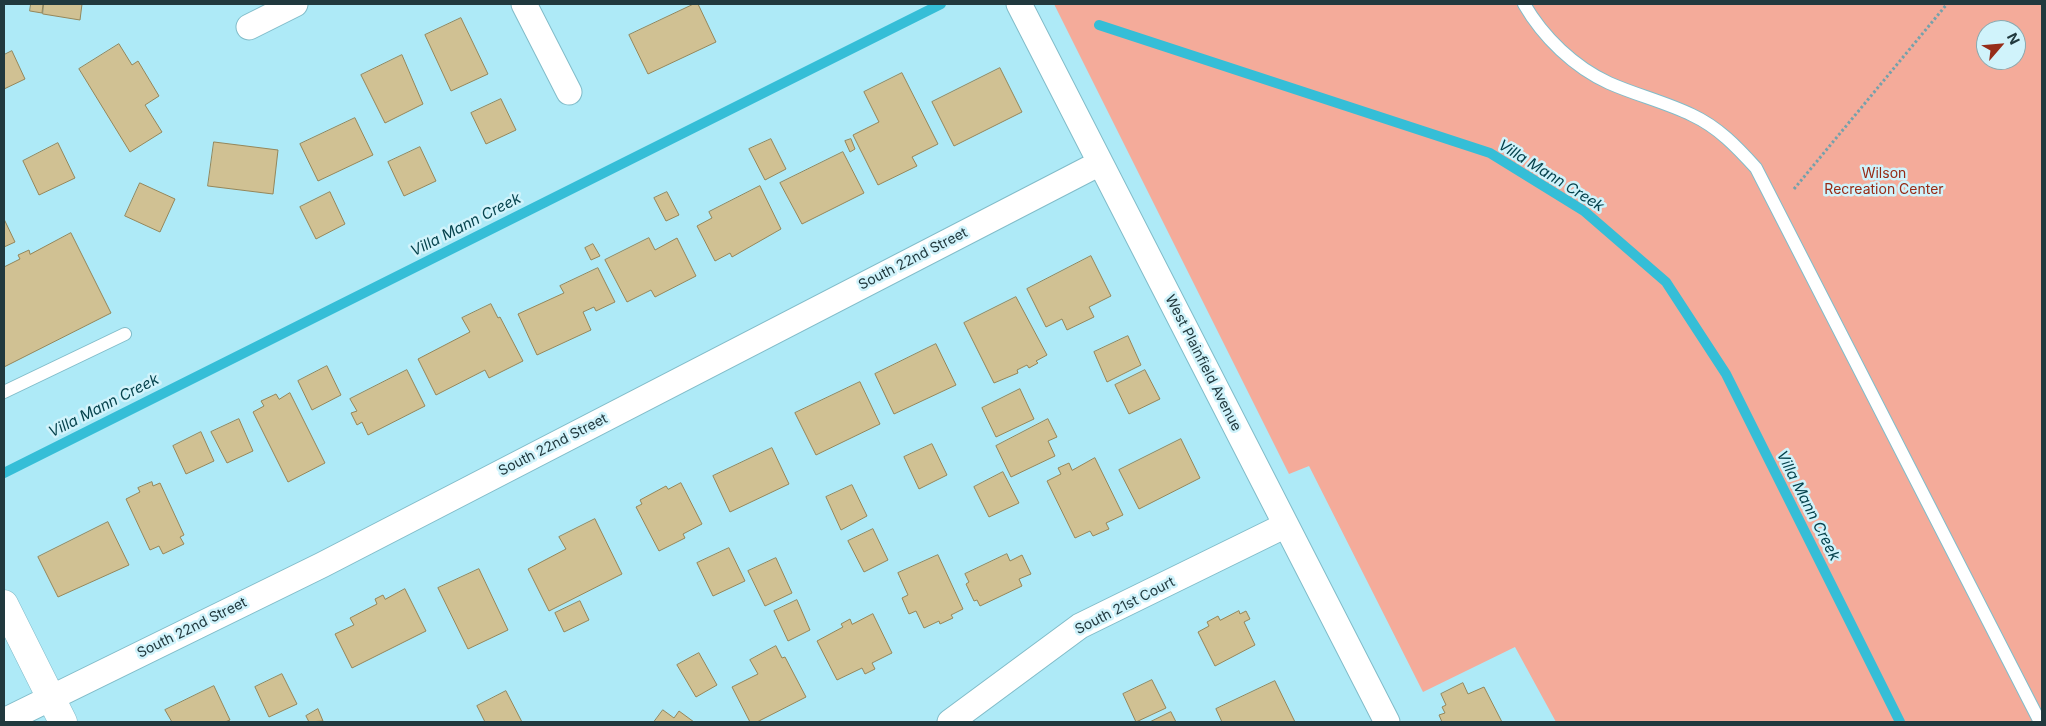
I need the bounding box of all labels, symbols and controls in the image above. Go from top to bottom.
north arrow [1976,20,2026,70]
text: N [2004,30,2024,47]
water label: Villa Mann Creek [1495,136,1607,216]
park label: Wilson Recreation Center [1824,166,1944,198]
water label: Villa Mann Creek [408,189,524,261]
street label: South 22nd Street [856,224,970,294]
street label: West Plainfield Avenue [1161,292,1245,434]
water label: Villa Mann Creek [46,370,162,442]
street label: South 22nd Street [496,410,610,480]
water label: Villa Mann Creek [1772,448,1844,564]
street label: South 21st Court [1072,574,1178,638]
street label: South 22nd Street [134,594,250,662]

